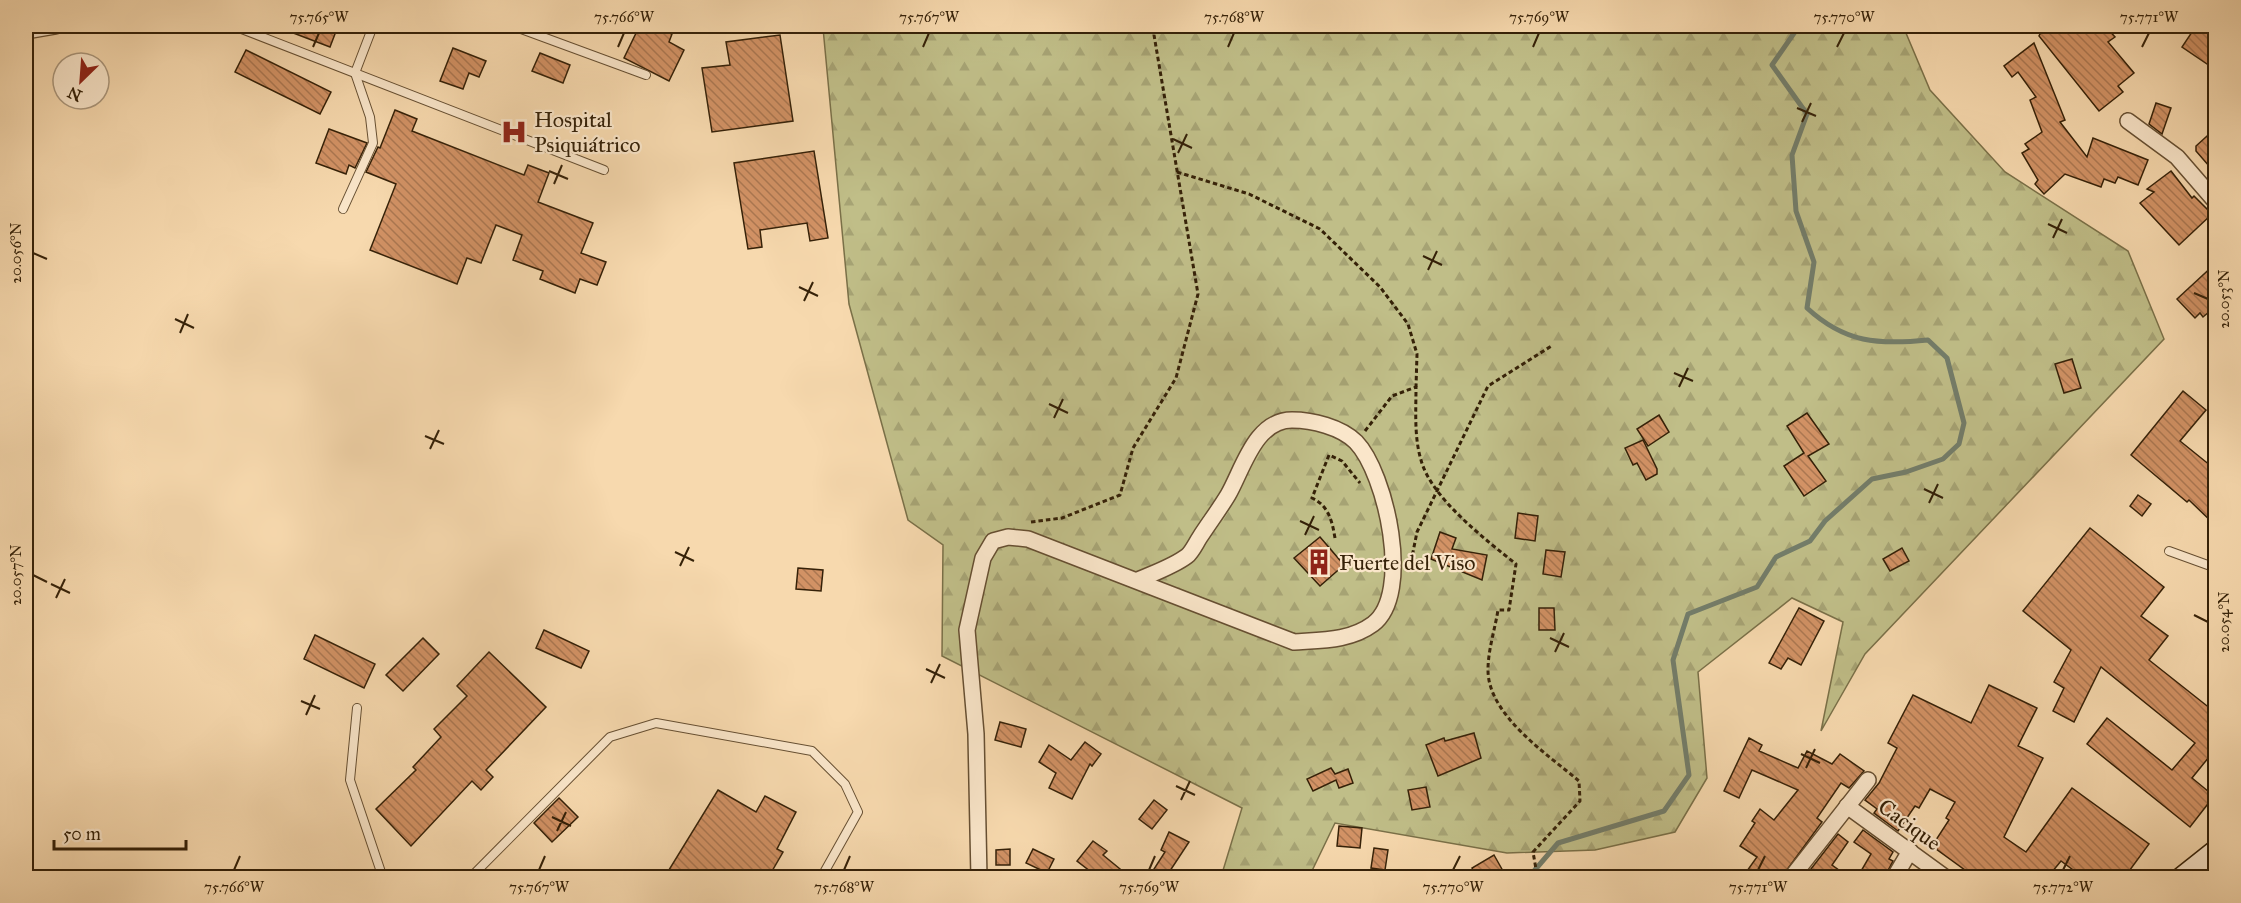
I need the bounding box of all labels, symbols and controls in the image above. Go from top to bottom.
text: 75.765°W [289,8,349,26]
text: 75.766°W [594,8,655,26]
text: 75.767°W [899,8,960,26]
text: 75.768°W [1204,8,1265,26]
text: 75.769°W [1509,8,1570,26]
text: 75.770°W [1813,8,1875,26]
text: 75.771°W [2120,8,2179,26]
north arrow [51,51,111,111]
text: N [64,82,85,106]
place label: Hospital Psiquiátrico [534,106,640,158]
hospital icon: Hospital Psiquiátrico [499,117,529,147]
text: 20.056°N [7,222,25,283]
text: 20.053°N [2215,269,2233,329]
text: 20.057°N [7,544,25,606]
building icon: Fuerte del Viso [1304,547,1334,577]
place label: Fuerte del Viso [1339,549,1475,576]
text: 20.054°N [2215,591,2233,653]
street label: Cacique [1873,793,1946,856]
scale bar [54,813,186,851]
text: 50 m [63,823,101,845]
text: 75.766°W [204,878,265,896]
text: 75.767°W [509,878,570,896]
text: 75.768°W [814,878,875,896]
text: 75.769°W [1119,878,1180,896]
text: 75.770°W [1422,878,1484,896]
text: 75.771°W [1729,878,1788,896]
text: 75.772°W [2033,878,2094,896]

